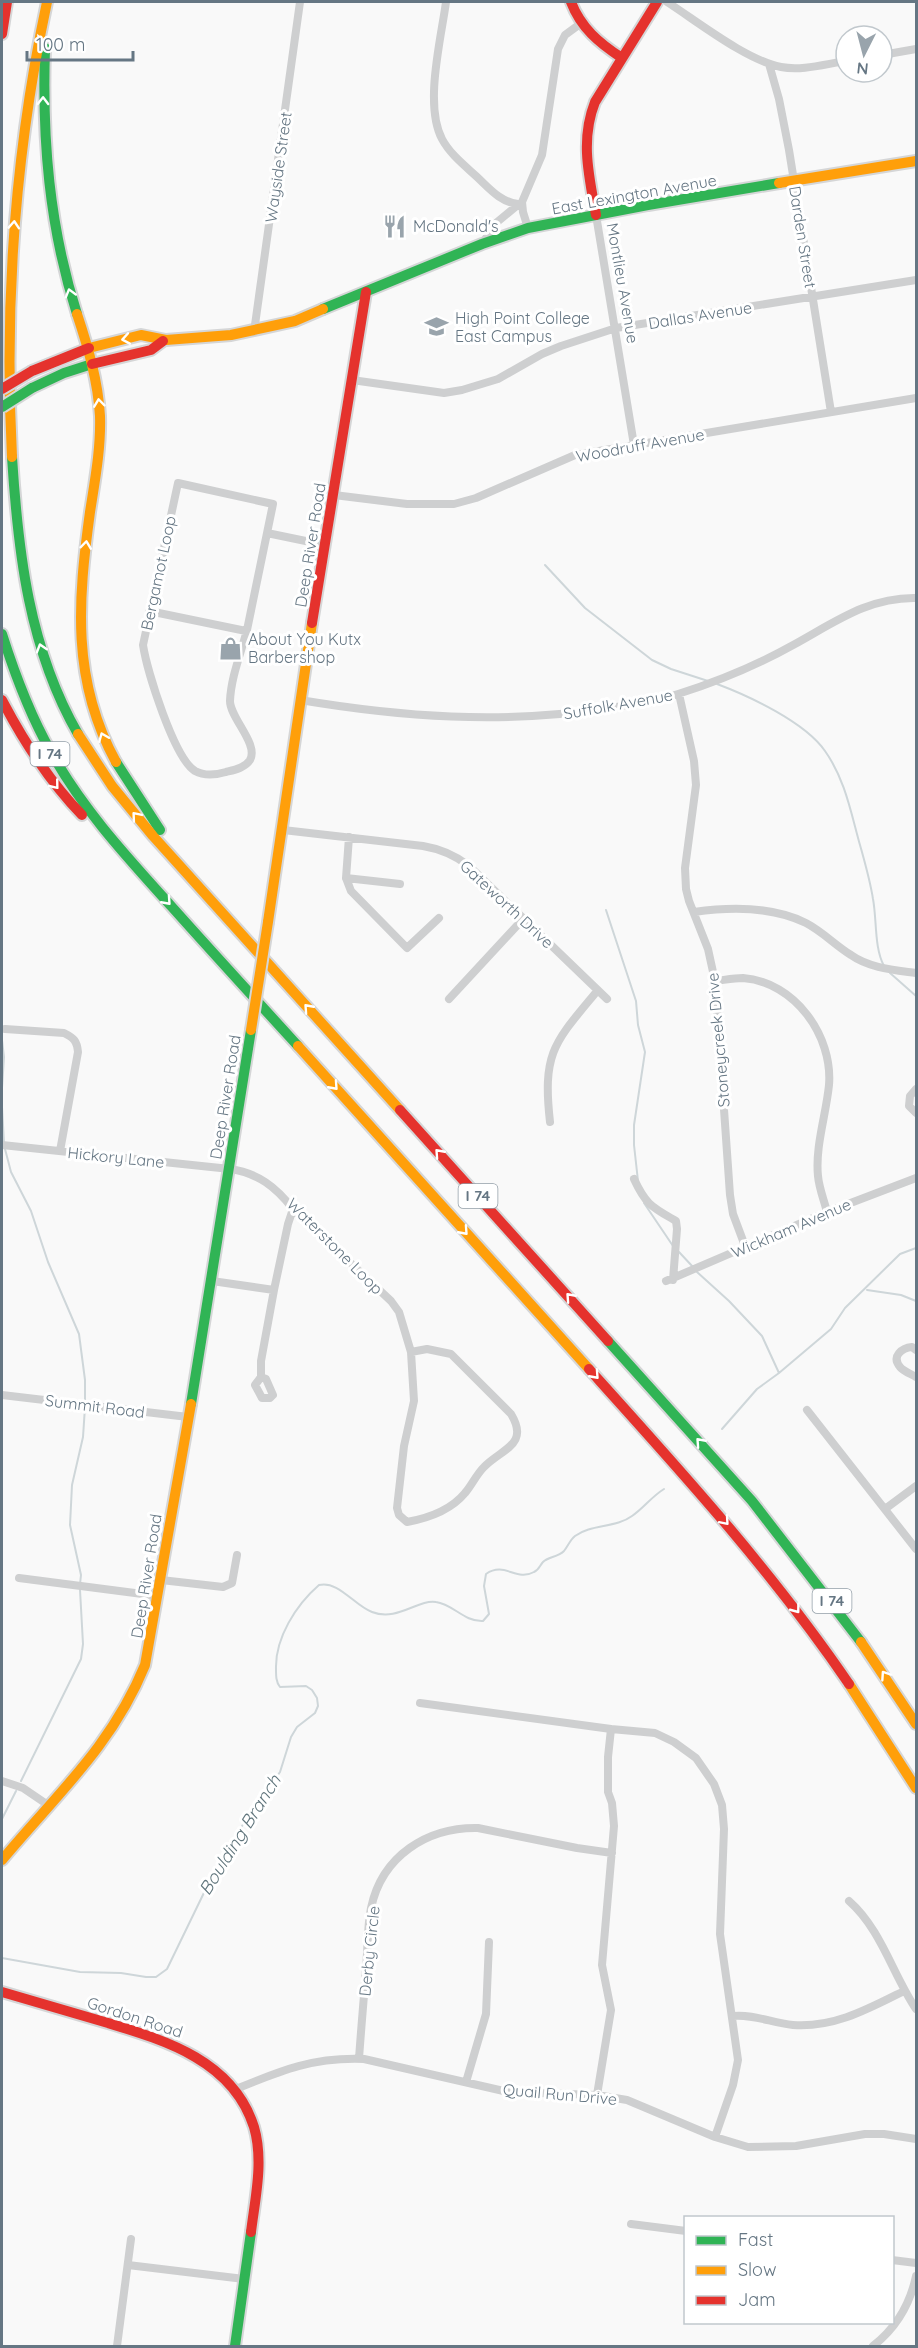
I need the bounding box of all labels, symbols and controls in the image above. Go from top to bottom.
scale bar [27,24,134,62]
north arrow [834,24,894,84]
text: 100 m [36,33,85,56]
text: N [856,58,869,79]
one-way arrow [37,96,49,105]
street label: Wayside Street [260,110,296,224]
street label: East Lexington Avenue [550,170,718,218]
street label: Darden Street [785,185,821,289]
restaurant icon: McDonald's [382,213,408,239]
place label: McDonald's [413,216,499,236]
one-way arrow [7,220,20,229]
street label: Montlieu Avenue [603,221,643,345]
one-way arrow [65,288,77,299]
street label: Dallas Avenue [647,297,753,333]
place label: High Point College East Campus [455,308,590,346]
school or university icon: High Point College East Campus [424,314,450,340]
one-way arrow [121,332,131,345]
one-way arrow [93,398,106,407]
street label: Woodruff Avenue [574,424,706,466]
street label: Deep River Road [290,481,330,609]
street label: Bergamot Loop [136,514,180,632]
one-way arrow [80,541,92,550]
place label: About You Kutx Barbershop [248,629,361,667]
shop icon: About You Kutx Barbershop [217,635,243,661]
one-way arrow [35,643,48,654]
street label: Suffolk Avenue [562,685,674,723]
one-way arrow [98,732,110,743]
road number: I 74 [31,742,70,766]
one-way arrow [47,778,58,789]
one-way arrow [132,812,143,823]
street label: Gateworth Drive [456,856,558,952]
one-way arrow [160,894,171,905]
street label: Stoneycreek Drive [702,972,734,1108]
one-way arrow [304,1004,315,1015]
street label: Deep River Road [205,1033,245,1161]
one-way arrow [327,1079,338,1090]
street label: Hickory Lane [67,1142,165,1172]
one-way arrow [435,1149,446,1159]
road number: I 74 [458,1184,498,1208]
street label: Waterstone Loop [283,1194,387,1298]
street label: Wickham Avenue [728,1194,854,1262]
one-way arrow [457,1224,468,1235]
one-way arrow [566,1293,577,1304]
one-way arrow [588,1369,599,1379]
street label: Summit Road [44,1390,146,1422]
one-way arrow [696,1438,707,1449]
street label: Deep River Road [126,1512,166,1640]
one-way arrow [718,1514,729,1525]
road number: I 74 [812,1589,852,1613]
one-way arrow [789,1602,800,1613]
one-way arrow [880,1671,892,1681]
water label: Boulding Branch [193,1770,286,1899]
street label: Derby Circle [354,1905,384,1997]
street label: Gordon Road [85,1992,185,2042]
street label: Quail Run Drive [502,2079,618,2109]
legend [684,2216,894,2324]
text: Fast [738,2228,773,2251]
text: Slow [738,2258,776,2281]
text: Jam [738,2288,776,2311]

